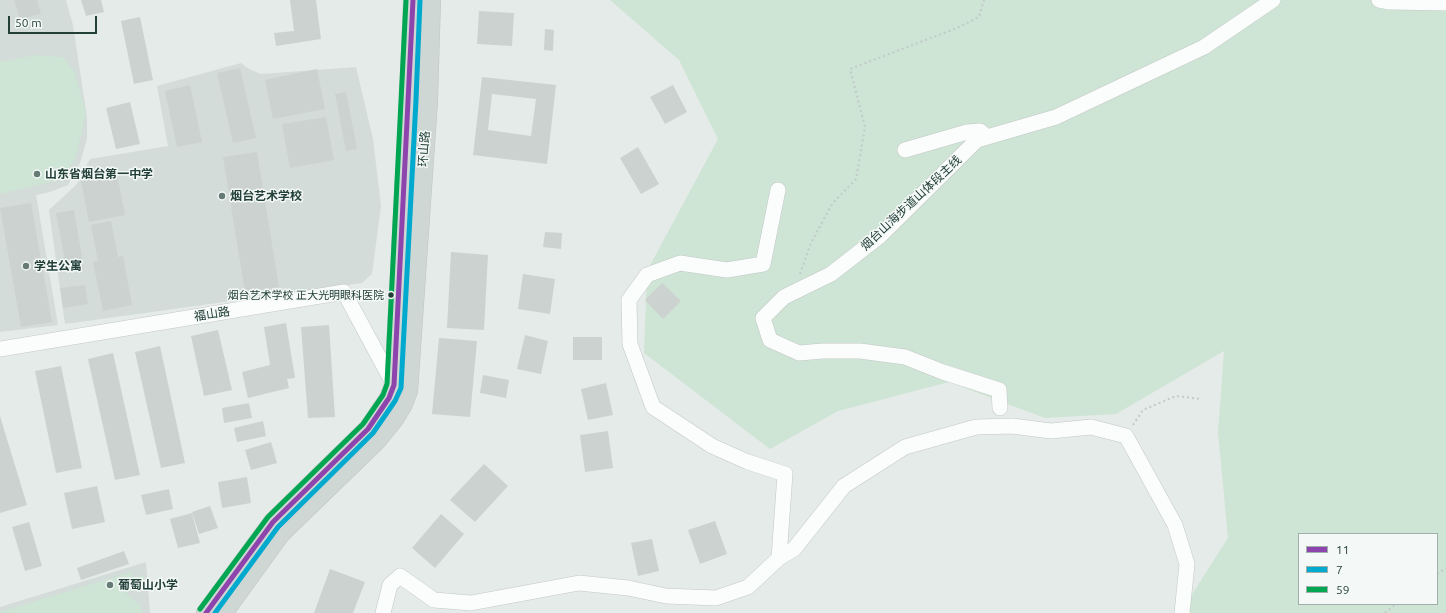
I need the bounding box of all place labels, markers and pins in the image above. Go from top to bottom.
place label: 山东省烟台第一中学 [45,167,153,181]
marker: 山东省烟台第一中学 [32,169,42,179]
place label: 烟台艺术学校 [230,189,302,203]
marker: 烟台艺术学校 [217,191,227,201]
place label: 学生公寓 [34,259,82,273]
marker: 学生公寓 [21,261,31,271]
place label: 烟台艺术学校 正大光明眼科医院 [227,288,384,302]
marker: 烟台艺术学校 正大光明眼科医院 [386,290,396,300]
place label: 葡萄山小学 [118,578,178,592]
marker: 葡萄山小学 [105,580,115,590]

